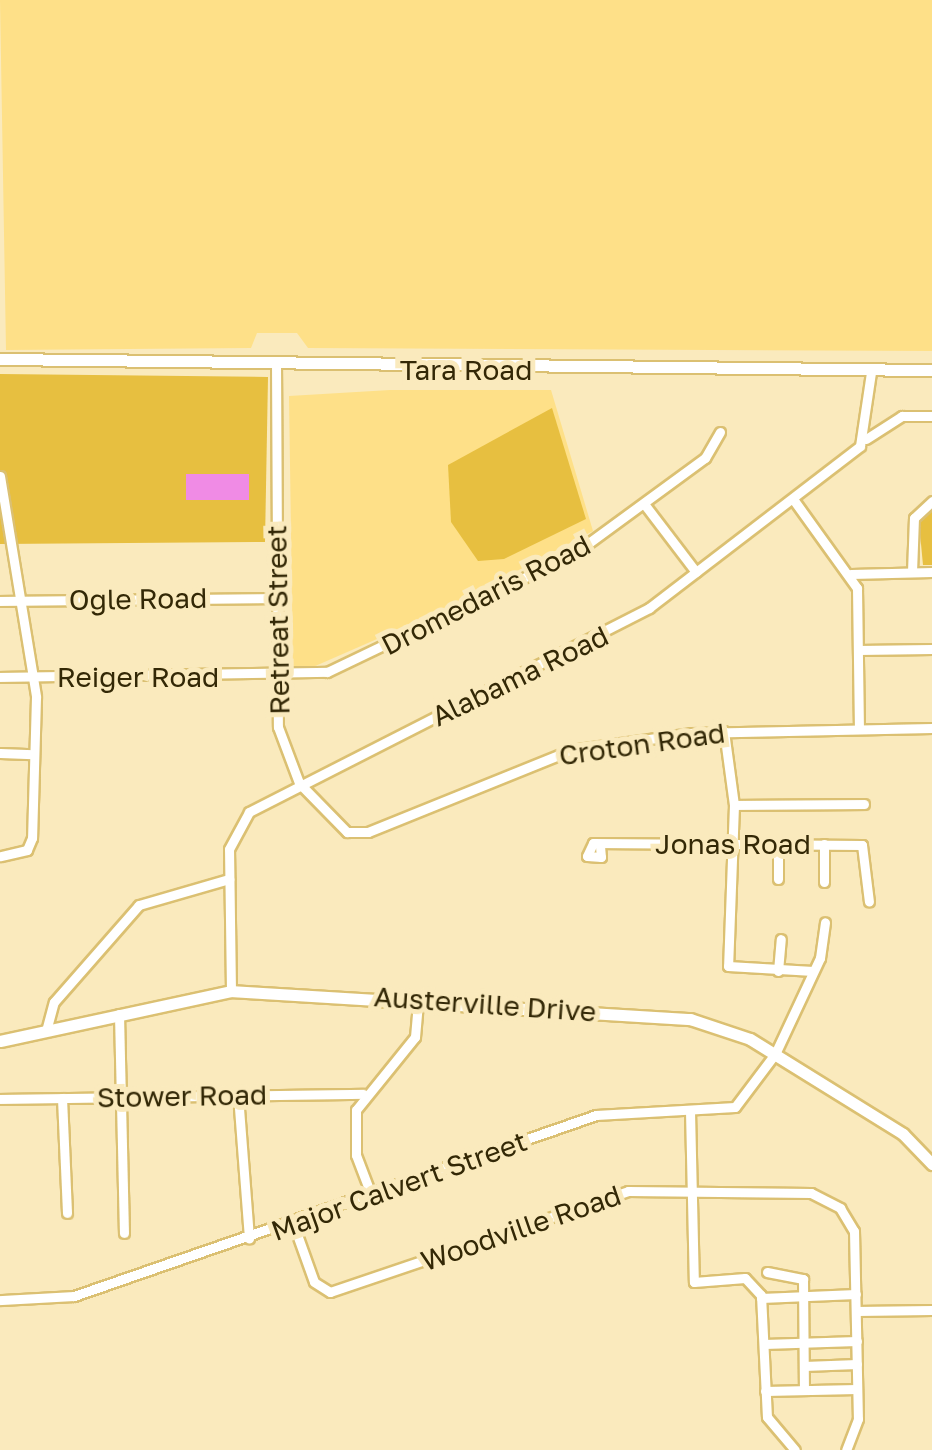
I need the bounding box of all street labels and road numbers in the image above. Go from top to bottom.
street label: Tara Road [400,353,532,387]
street label: Retreat Street [260,525,296,715]
street label: Dromedaris Road [376,528,596,662]
street label: Ogle Road [68,581,208,617]
street label: Alabama Road [426,619,614,733]
street label: Reiger Road [57,660,219,694]
street label: Croton Road [557,716,727,772]
street label: Jonas Road [655,827,811,861]
street label: Austerville Drive [373,979,597,1029]
street label: Stower Road [97,1078,267,1114]
street label: Major Calvert Street [267,1124,531,1248]
street label: Woodville Road [417,1178,625,1278]

